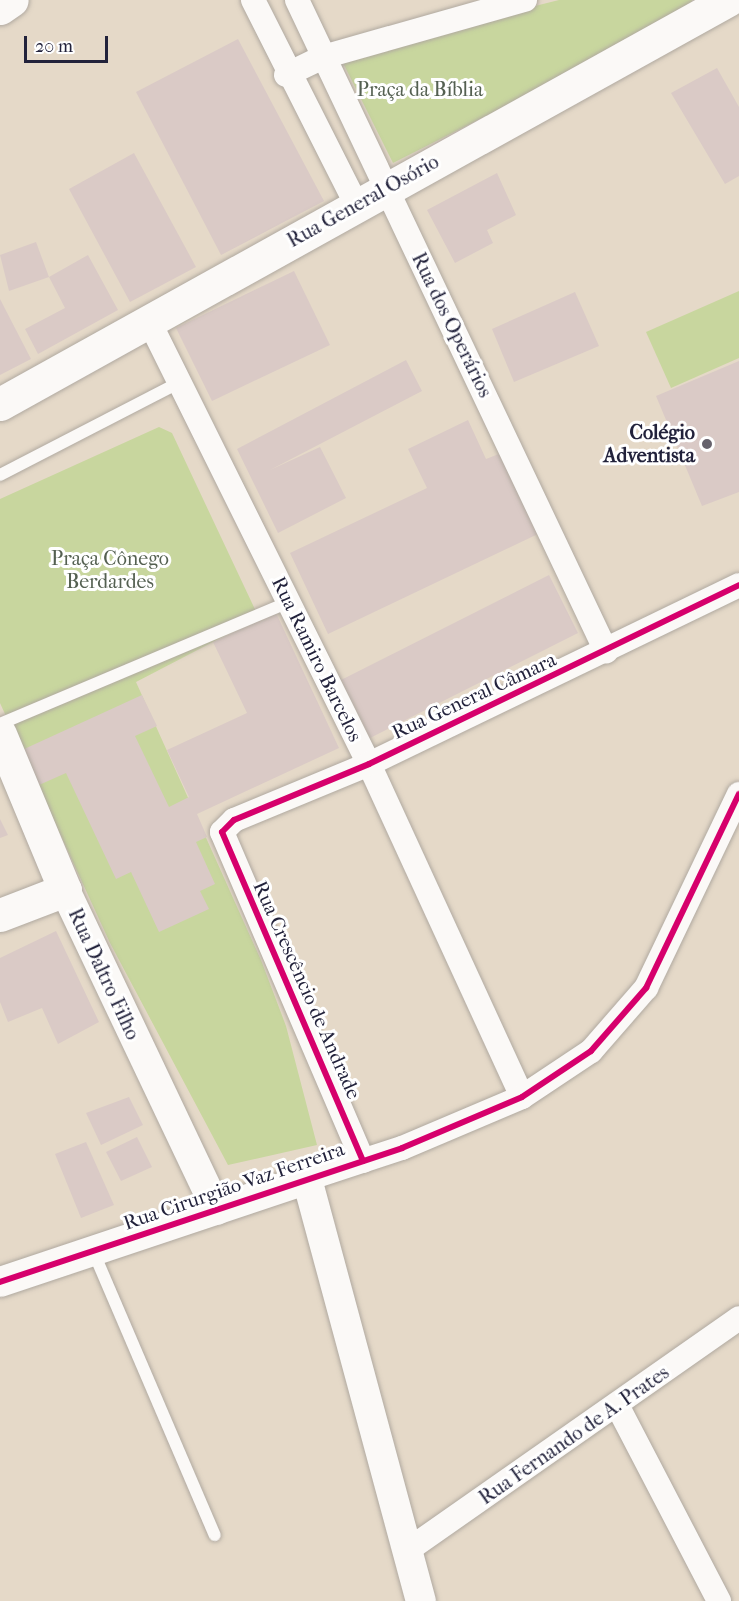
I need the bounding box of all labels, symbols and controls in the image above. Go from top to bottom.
scale bar [27,24,111,62]
text: 20 m [35,36,73,57]
park label: Praça da Bíblia [357,77,483,101]
street label: Rua General Osório [283,149,443,253]
street label: Rua dos Operários [407,249,497,401]
place label: Colégio Adventista [604,420,695,467]
marker: Colégio Adventista [700,437,714,451]
park label: Praça Cônego Berdardes [51,547,169,594]
street label: Rua Ramiro Barcelos [267,573,367,745]
street label: Rua General Câmara [388,647,560,745]
street label: Rua Crescêncio de Andrade [248,877,366,1103]
street label: Rua Daltro Filho [63,904,145,1044]
street label: Rua Cirurgião Vaz Ferreira [120,1137,348,1235]
street label: Rua Fernando de A. Prates [474,1360,674,1510]

